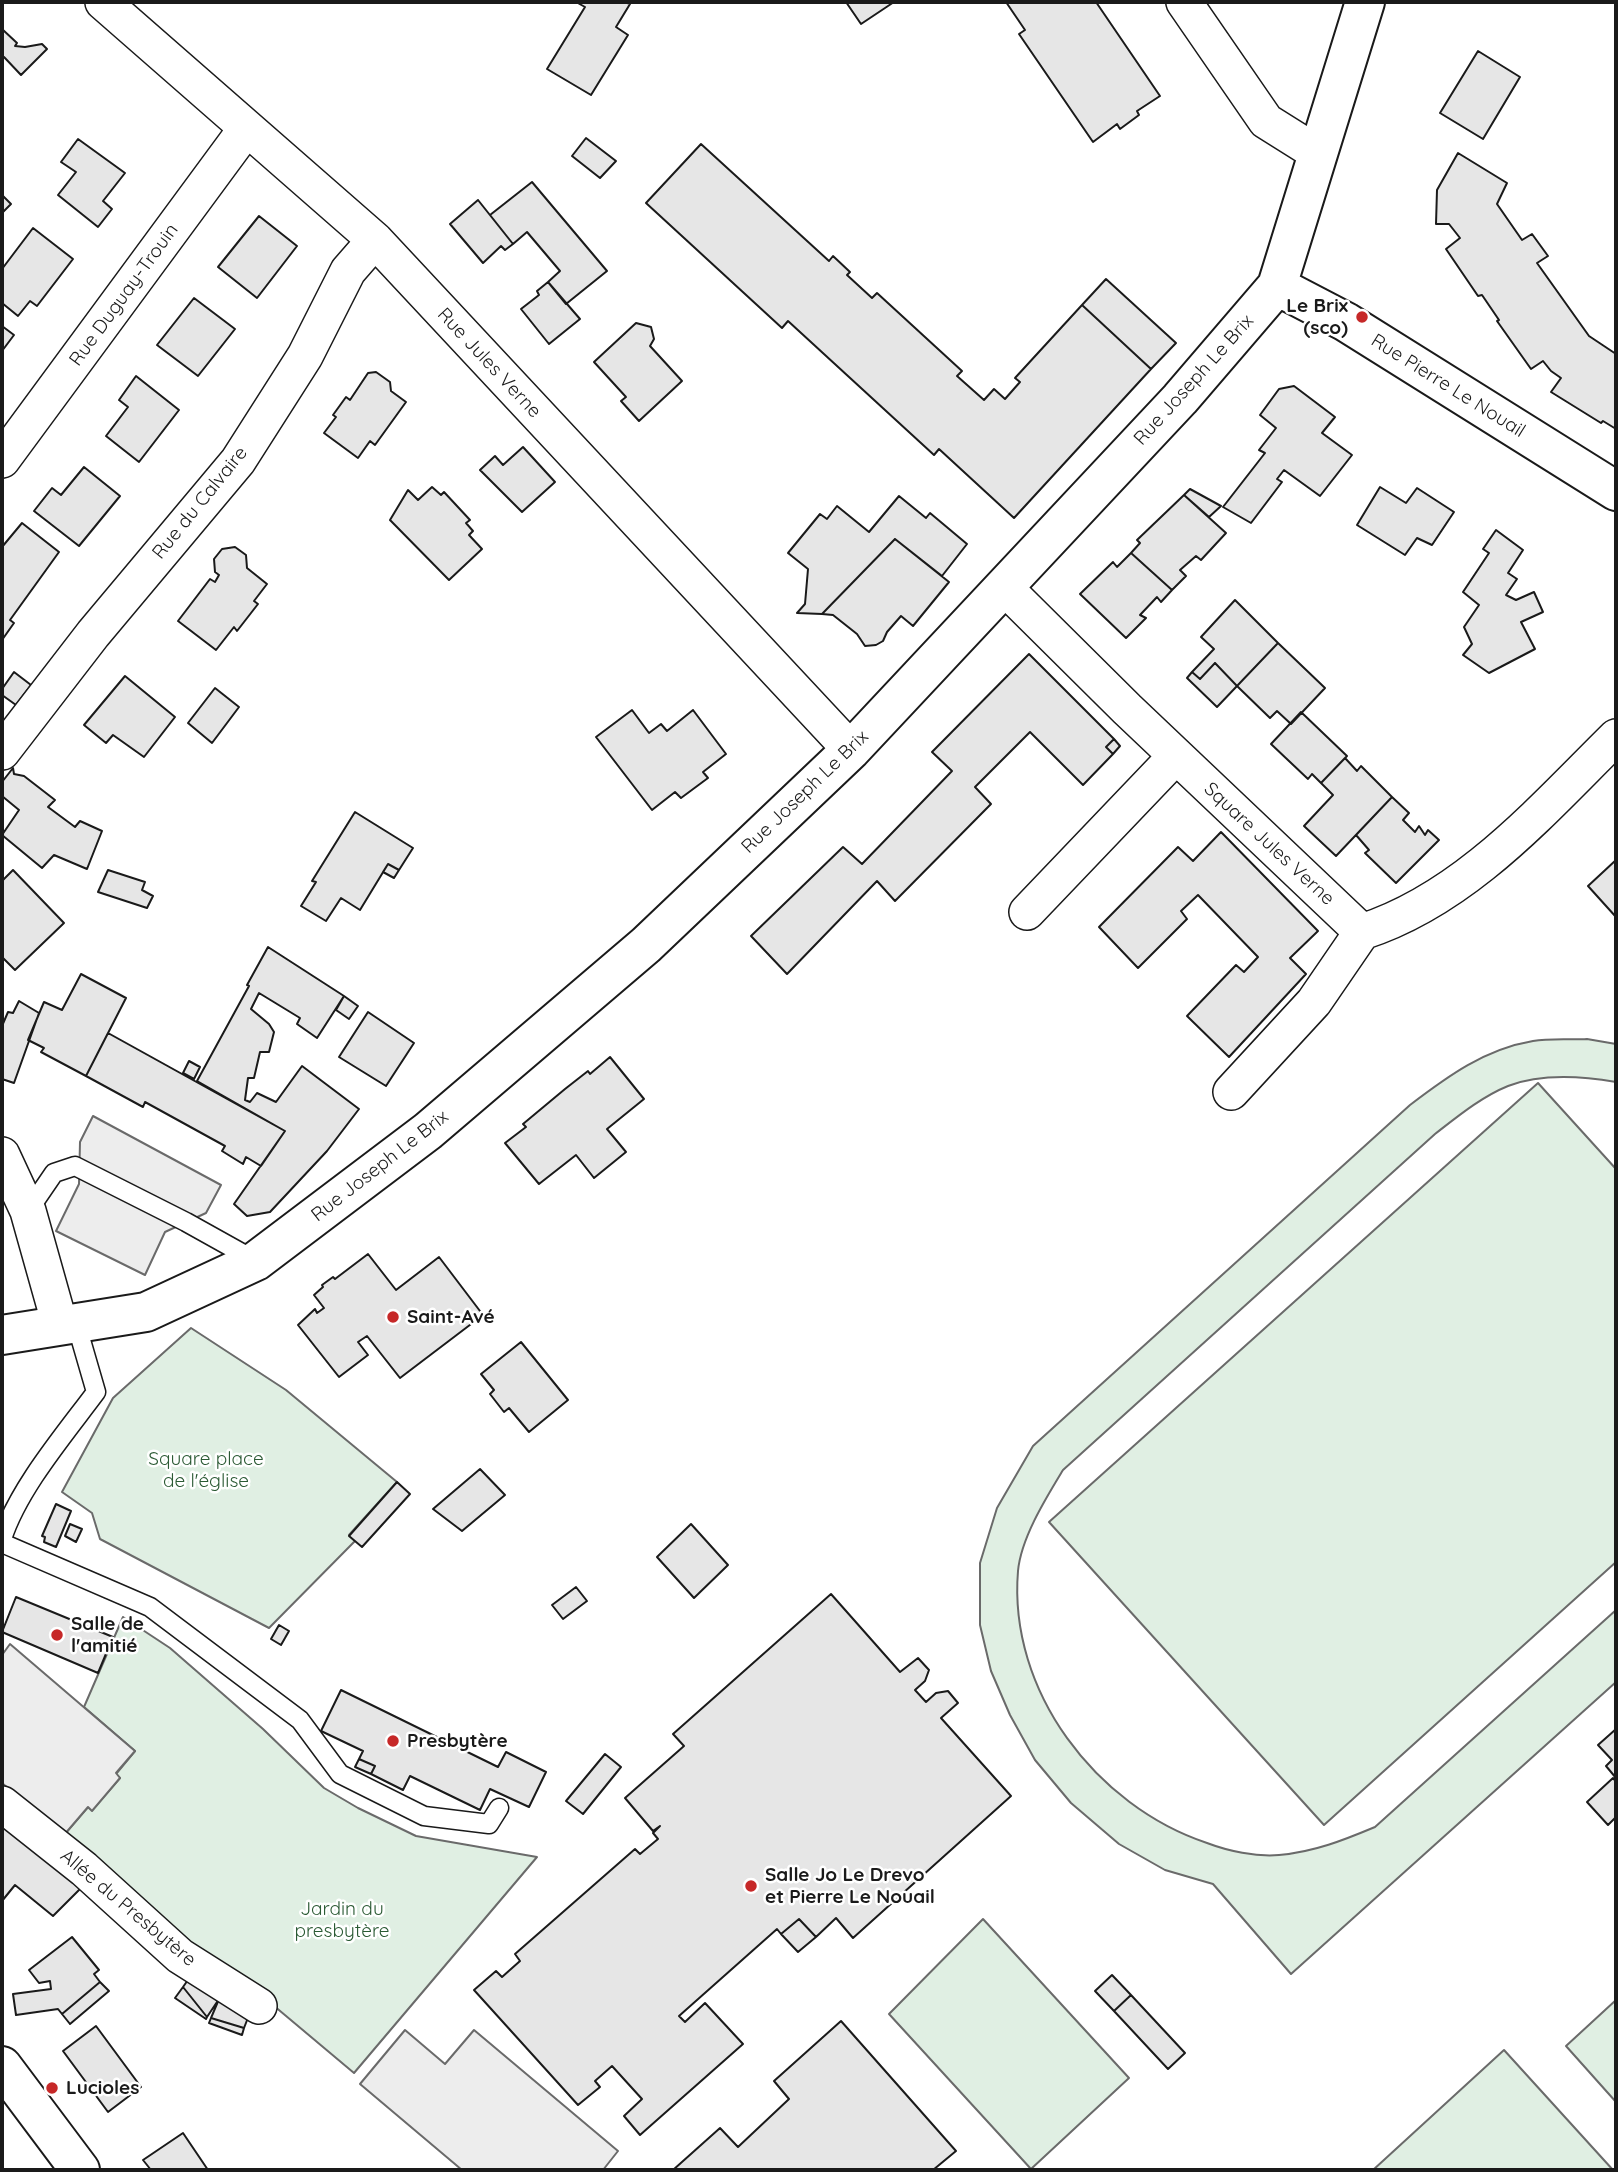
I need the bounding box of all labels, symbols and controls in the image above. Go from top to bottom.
street label: Rue Duguay-Trouin [65,219,183,371]
place label: Le Brix (sco) [1286,295,1348,339]
street label: Rue Jules Verne [432,303,546,423]
marker: Le Brix (sco) [1354,309,1370,325]
street label: Rue Joseph Le Brix [1129,310,1259,450]
street label: Rue Pierre Le Nouail [1367,329,1529,443]
street label: Rue du Calvaire [148,442,252,564]
street label: Rue Joseph Le Brix [737,726,873,858]
street label: Square Jules Verne [1199,778,1339,910]
street label: Rue Joseph Le Brix [307,1105,453,1227]
place label: Saint-Avé [407,1306,495,1328]
marker: Saint-Avé [385,1309,401,1325]
park label: Square place de l'église [148,1448,264,1492]
place label: Salle de l'amitié [71,1613,144,1657]
marker: Salle de l'amitié [49,1627,65,1643]
place label: Presbytère [407,1730,508,1752]
marker: Presbytère [385,1733,401,1749]
street label: Allée du Presbytère [55,1845,201,1971]
place label: Salle Jo Le Drevo et Pierre Le Nouail [765,1864,935,1908]
marker: Salle Jo Le Drevo et Pierre Le Nouail [743,1878,759,1894]
park label: Jardin du presbytère [294,1898,390,1942]
place label: Lucioles [66,2077,139,2099]
marker: Lucioles [44,2080,60,2096]

